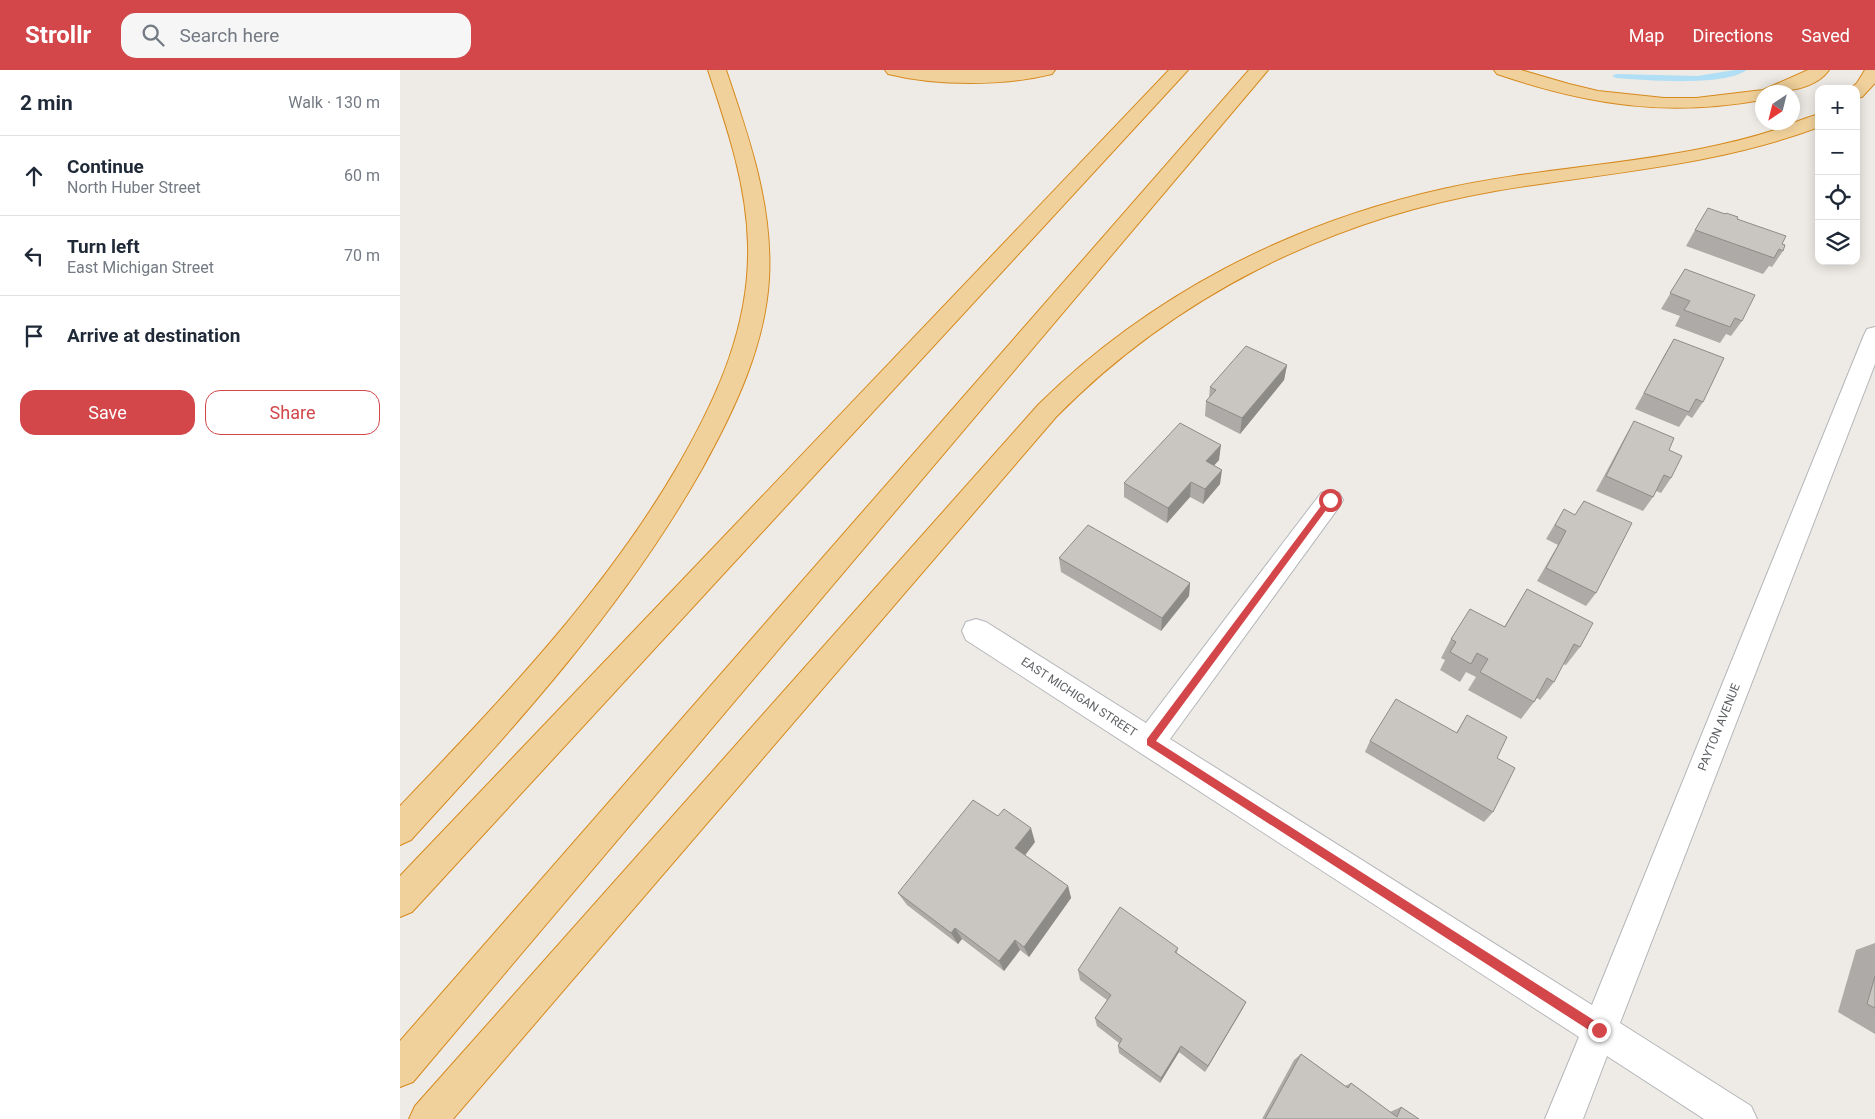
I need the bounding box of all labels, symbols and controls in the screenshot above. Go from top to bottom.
search box [121,13,471,58]
text: Strollr [25,21,91,49]
icon: search [139,21,167,49]
text: Search here [179,24,279,47]
text: Map [1629,25,1664,46]
text: Directions [1692,25,1773,46]
text: Saved [1801,25,1850,46]
north arrow [1755,85,1800,130]
map controls [1815,85,1860,265]
button: + [1815,85,1860,130]
text: 2 min [20,91,73,115]
text: Walk · 130 m [288,93,380,112]
button: − [1815,130,1860,175]
text: Continue [67,155,144,178]
icon: ahead [20,162,48,190]
text: 60 m [344,166,380,185]
button: locate [1815,175,1860,220]
text: North Huber Street [67,178,201,197]
button: layers [1815,220,1860,265]
text: Turn left [67,235,140,258]
icon: left [20,242,48,270]
text: 70 m [344,246,380,265]
text: East Michigan Street [67,258,214,277]
icon: arrive [20,322,48,350]
text: Arrive at destination [67,324,240,347]
button: Save [20,390,195,435]
button: Share [205,390,380,435]
route start [1319,489,1342,512]
street label: EAST MICHIGAN STREET [1018,654,1140,740]
street label: PAYTON AVENUE [1695,681,1743,773]
route end [1588,1019,1611,1042]

